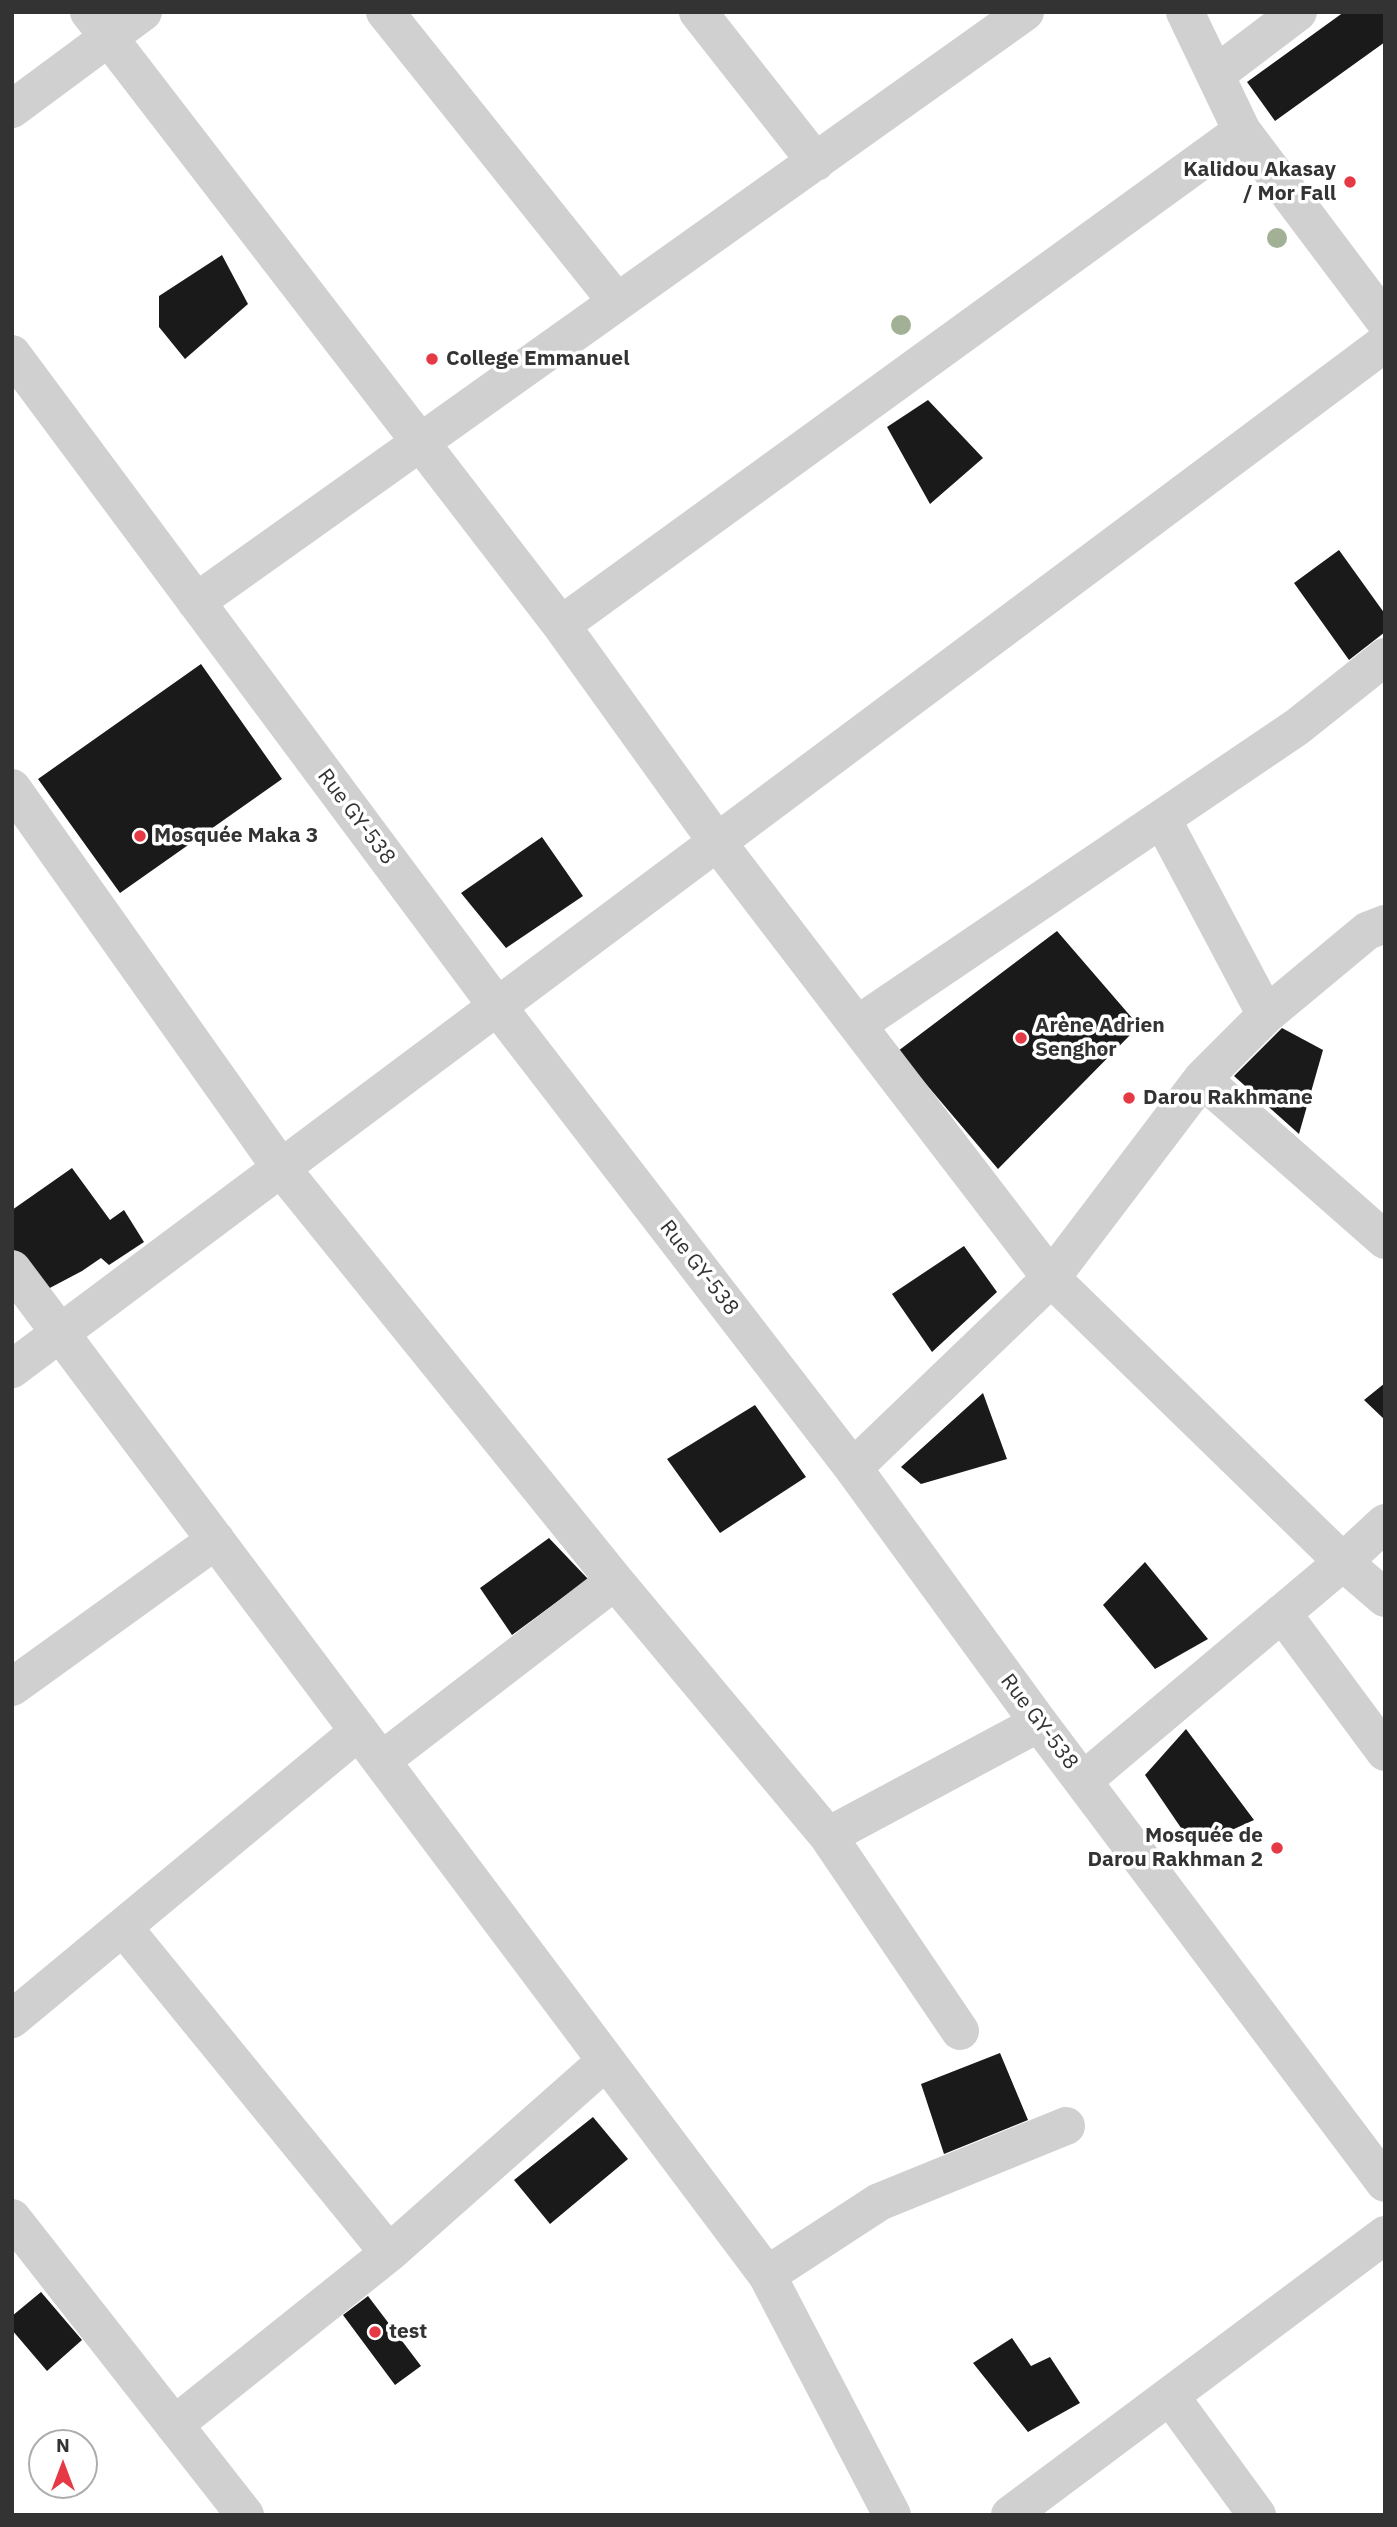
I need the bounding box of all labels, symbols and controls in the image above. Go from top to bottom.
place label: Kalidou Akasay / Mor Fall [1183,157,1336,207]
marker: Kalidou Akasay / Mor Fall [1342,174,1358,190]
place label: College Emmanuel [446,346,630,372]
marker: College Emmanuel [424,351,440,367]
street label: Rue GY-538 [312,764,400,870]
place label: Mosquée Maka 3 [154,823,318,849]
marker: Mosquée Maka 3 [132,828,148,844]
place label: Arène Adrien Senghor [1035,1013,1165,1063]
marker: Arène Adrien Senghor [1013,1030,1029,1046]
place label: Darou Rakhmane [1143,1085,1313,1111]
marker: Darou Rakhmane [1121,1090,1137,1106]
street label: Rue GY-538 [654,1216,744,1320]
street label: Rue GY-538 [995,1669,1083,1775]
place label: Mosquée de Darou Rakhman 2 [1087,1823,1263,1873]
marker: Mosquée de Darou Rakhman 2 [1269,1840,1285,1856]
place label: test [389,2319,427,2345]
marker: test [367,2324,383,2340]
north arrow [28,2429,98,2499]
text: N [56,2433,70,2457]

